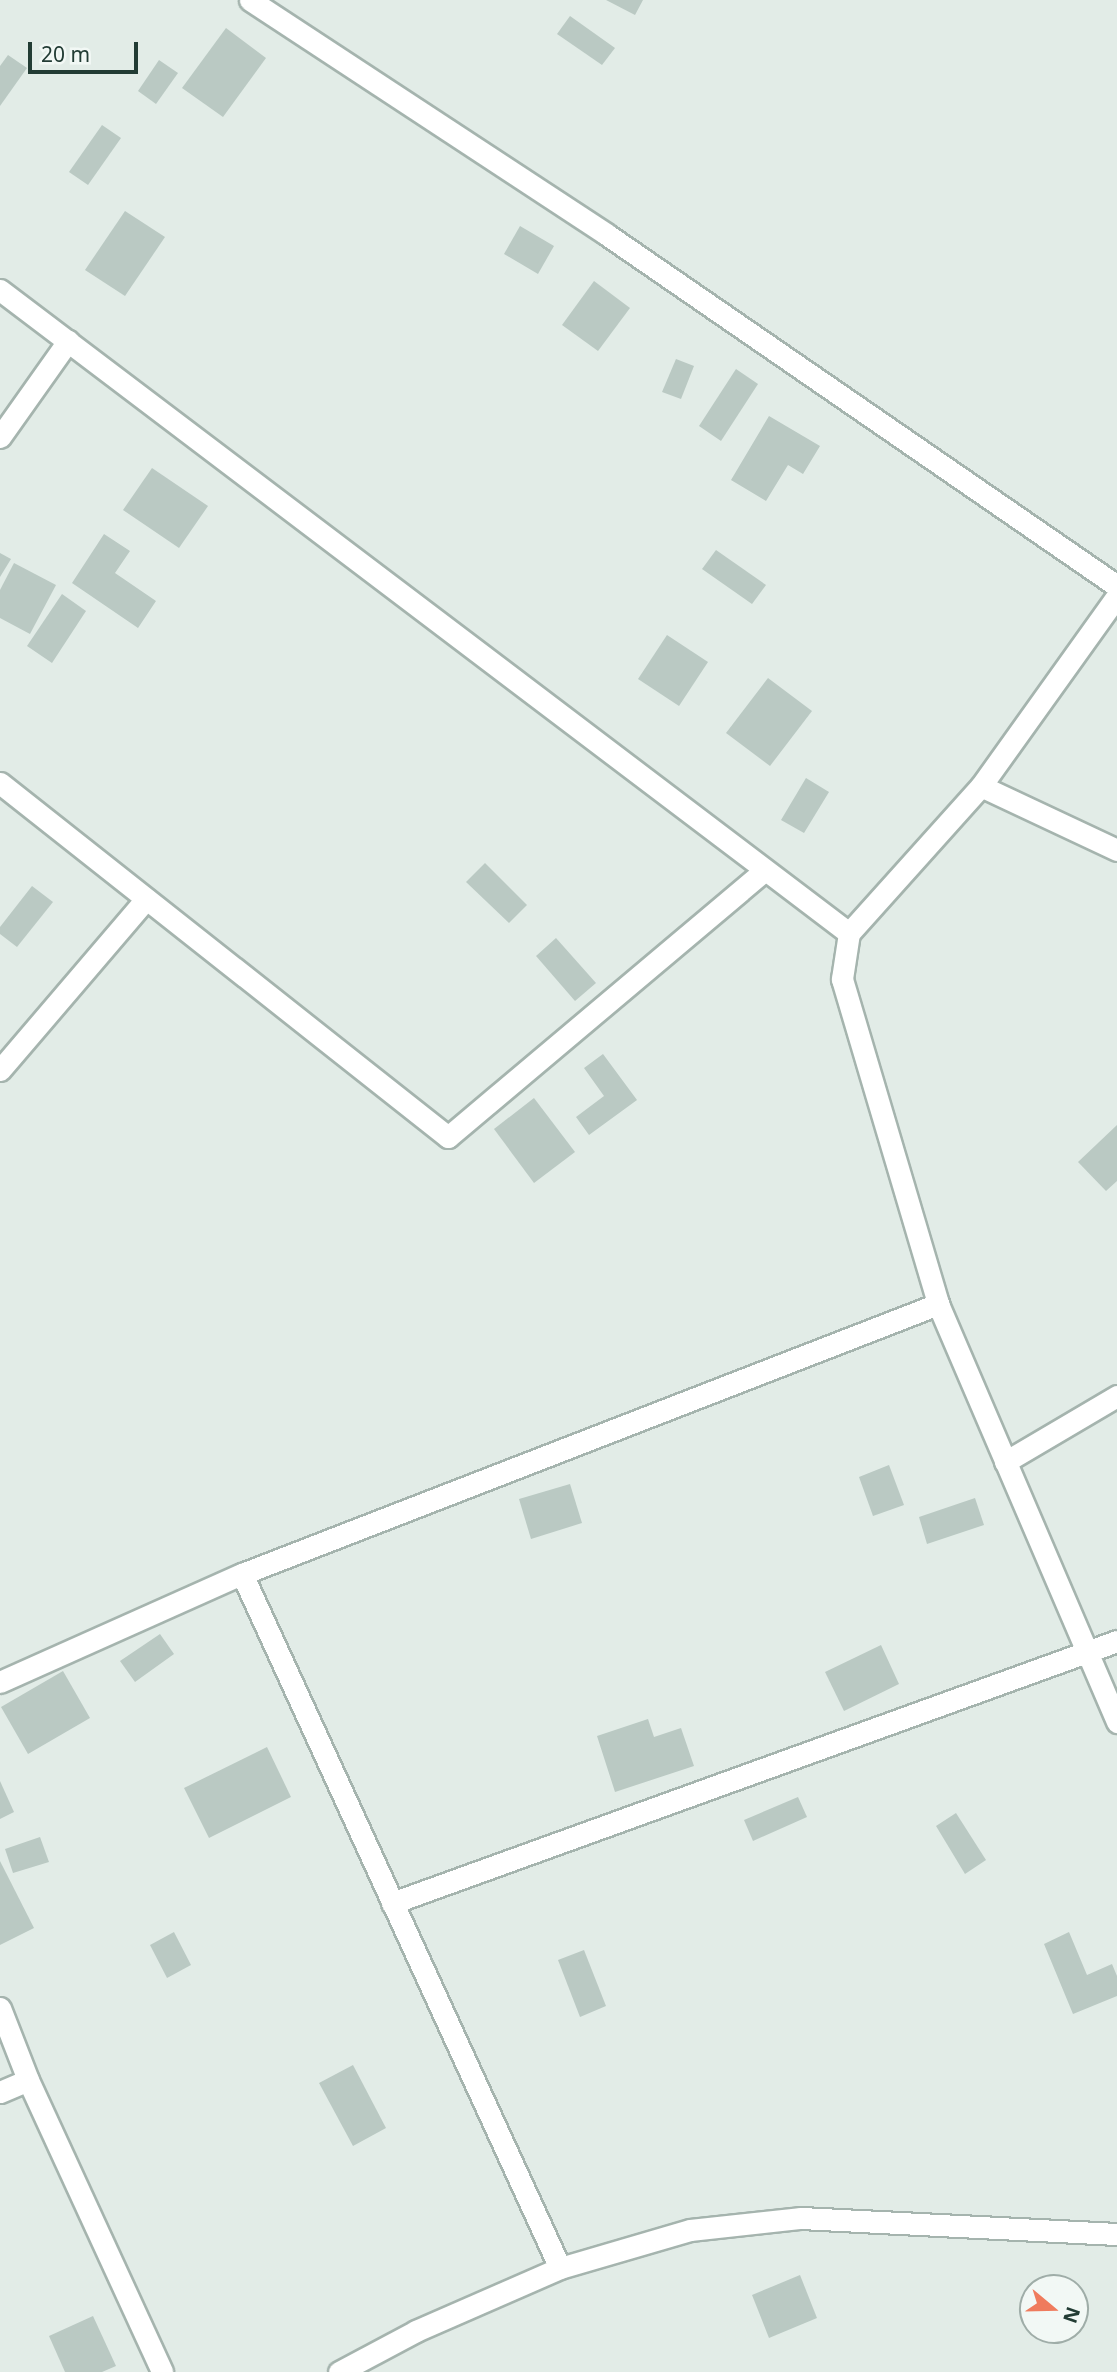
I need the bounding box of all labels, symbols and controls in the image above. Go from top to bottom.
scale bar [32,28,142,72]
text: 20 m [41,40,90,68]
north arrow [1019,2274,1089,2344]
text: N [1057,2304,1087,2327]

